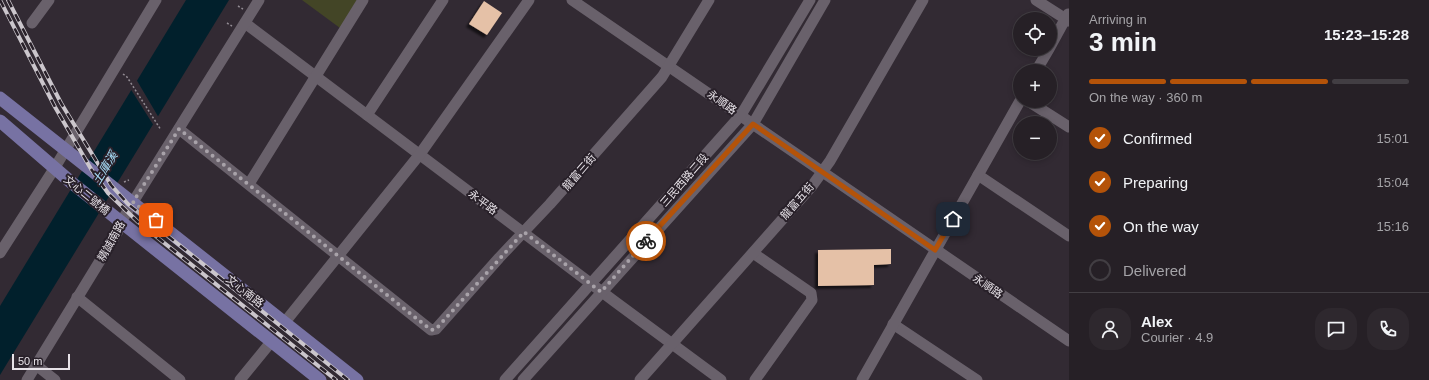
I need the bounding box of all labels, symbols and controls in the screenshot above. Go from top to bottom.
map controls [1013,12,1057,160]
button: locate [1013,12,1057,56]
text: Arriving in [1089,12,1147,27]
text: 15:23–15:28 [1324,26,1409,43]
text: 3 min [1089,27,1157,57]
button: + [1013,64,1057,108]
street label: 永順路 [705,88,739,116]
text: On the way · 360 m [1089,90,1202,105]
button: − [1013,116,1057,160]
icon: check [1089,127,1111,149]
text: Confirmed [1123,130,1192,147]
text: 15:01 [1376,131,1409,146]
water label: 土庫溪 [90,147,122,187]
street label: 龍富三街 [560,151,598,193]
street label: 三民西路二段 [658,151,710,209]
icon: check [1089,171,1111,193]
street label: 文心二號橋 [62,173,112,217]
text: Preparing [1123,174,1188,191]
text: 15:04 [1376,175,1409,190]
street label: 龍富五街 [778,180,816,222]
street label: 永平路 [466,187,500,217]
pin [936,202,970,236]
pin [139,203,173,237]
icon: home [942,208,964,230]
icon: bag [145,209,167,231]
icon: check [1089,215,1111,237]
text: On the way [1123,218,1199,235]
street label: 精誠南路 [95,219,127,263]
text: 15:16 [1376,219,1409,234]
courier [626,221,666,261]
icon: bike [635,230,657,252]
text: Delivered [1123,262,1186,279]
street label: 永順路 [971,272,1005,300]
street label: 文心南路 [224,273,266,309]
button: person [1089,308,1131,350]
button: chat [1315,308,1357,350]
button: phone [1367,308,1409,350]
text: Alex [1141,313,1173,330]
text: Courier · 4.9 [1141,330,1213,345]
scale bar [12,352,70,371]
text: 50 m [18,355,42,367]

